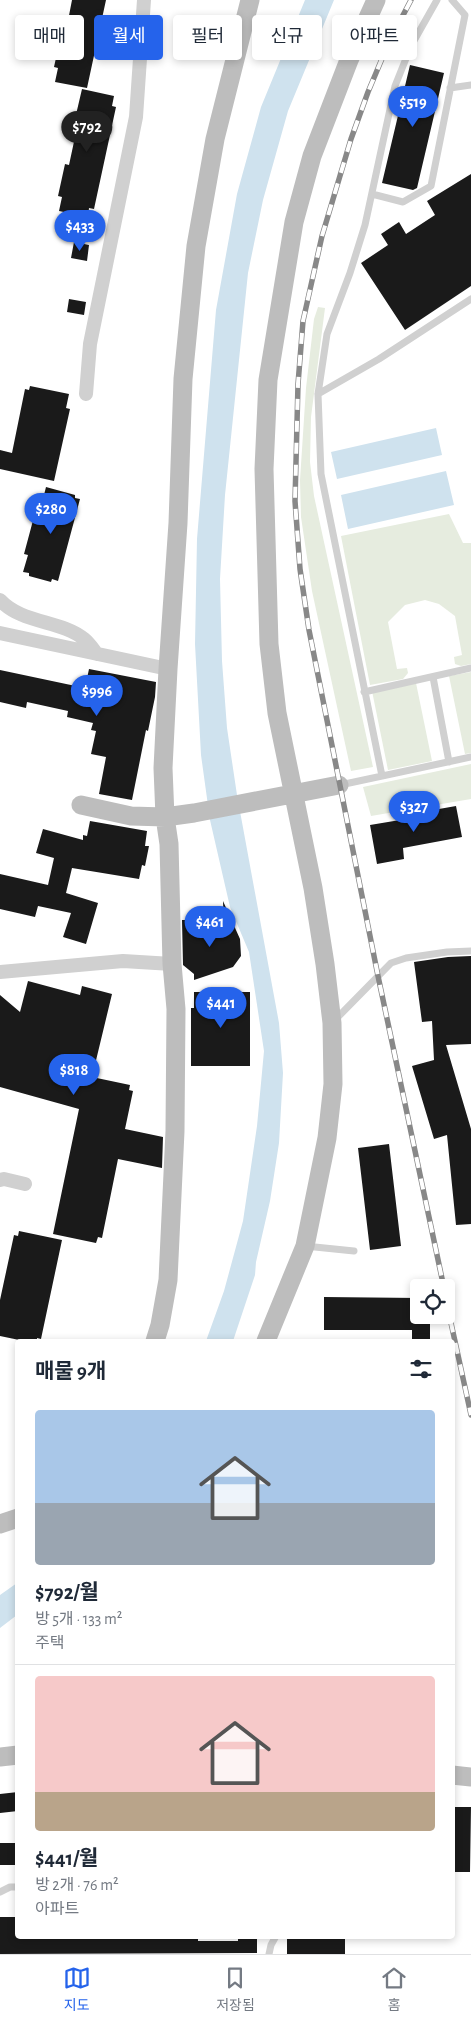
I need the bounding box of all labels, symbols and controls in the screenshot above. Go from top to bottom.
chip: 매매 [15,15,84,60]
chip: 월세 [94,15,163,60]
chip: 필터 [173,15,242,60]
chip: 신규 [252,15,322,60]
chip: 아파트 [332,15,417,60]
pin: $519 [383,86,443,128]
text: $519 [399,94,427,110]
pin: $792 [57,110,117,153]
text: $792 [72,119,102,135]
pin: $433 [50,210,110,252]
text: $433 [65,218,95,234]
pin: $280 [21,492,81,535]
text: $280 [36,501,66,517]
pin: $996 [67,674,127,717]
text: $996 [82,683,112,699]
pin: $327 [384,790,444,833]
text: $327 [400,799,428,815]
pin: $461 [180,906,240,948]
text: $461 [196,914,224,930]
pin: $441 [191,986,251,1029]
text: $441 [206,995,236,1011]
pin: $818 [44,1054,104,1096]
text: $818 [60,1062,88,1078]
map controls [410,1279,455,1324]
button: locate [410,1279,455,1324]
icon: filters [407,1355,435,1383]
text: 매물 9개 [35,1361,106,1382]
icon: home [190,1443,280,1533]
text: $792/월 [35,1582,99,1603]
text: 방 5개 · 133 m² [35,1611,122,1627]
text: 주택 [35,1635,64,1651]
icon: home [190,1708,280,1798]
text: $441/월 [35,1848,98,1869]
text: 방 2개 · 76 m² [35,1877,119,1893]
text: 아파트 [35,1901,79,1917]
tab: 지도 [63,1964,91,2015]
tab: 저장됨 [216,1964,255,2015]
tab: 홈 [380,1964,408,2015]

